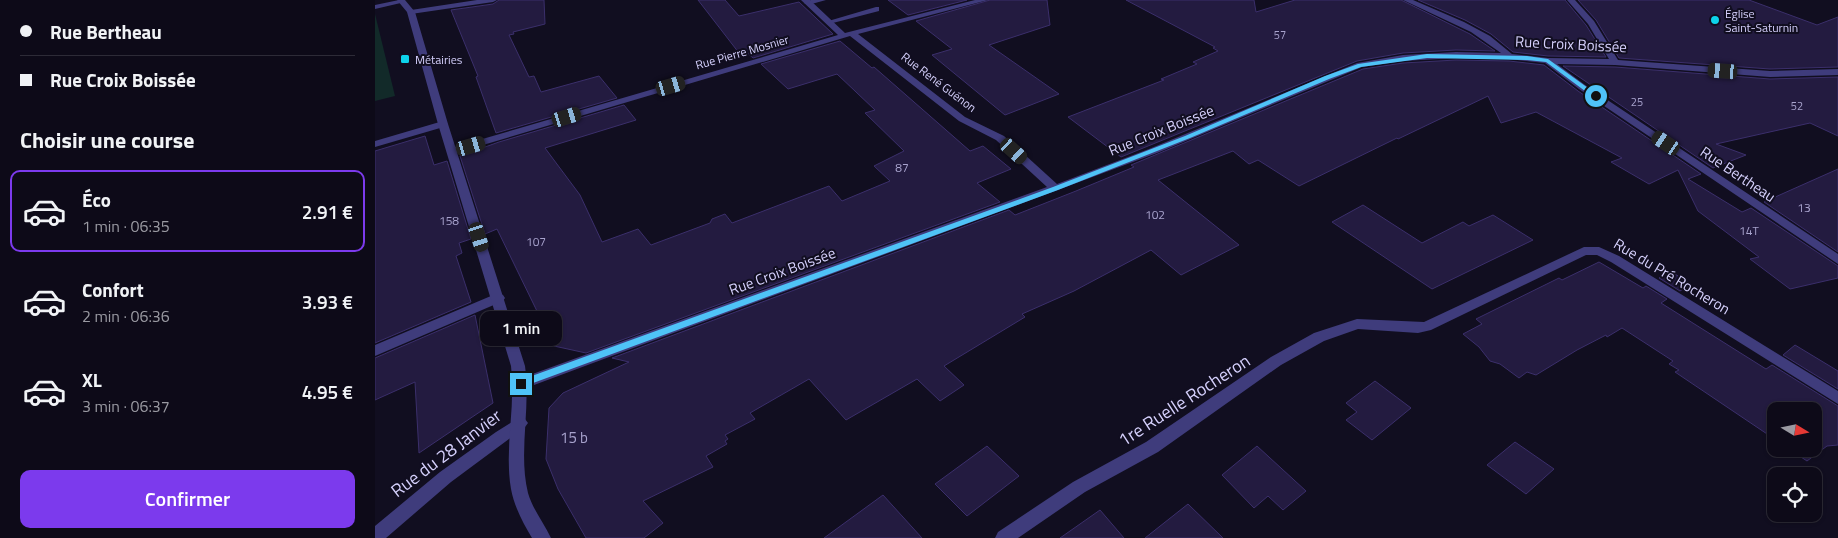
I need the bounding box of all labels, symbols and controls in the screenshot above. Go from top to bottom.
place label: Église Saint-Saturnin [1725,4,1798,37]
marker: Église Saint-Saturnin [1709,14,1721,26]
text: Rue Bertheau [50,17,162,46]
house number: 57 [1274,27,1286,43]
street label: Rue Pierre Mosnier [693,30,791,74]
street label: Rue Croix Boissée [1514,30,1628,58]
street label: Rue René Guénon [897,47,981,117]
place label: Métairies [415,50,463,69]
marker: Métairies [399,53,411,65]
car [1707,62,1738,80]
text: Rue Croix Boissée [50,65,196,94]
car [654,75,687,97]
route start [1585,85,1607,107]
house number: 25 [1631,94,1643,110]
street label: Rue Croix Boissée [1105,98,1217,162]
house number: 52 [1791,98,1803,114]
car [550,105,583,129]
text: Choisir une course [20,123,194,157]
car [1649,128,1682,158]
car [454,135,487,157]
car [997,135,1030,167]
street label: Rue Bertheau [1696,140,1780,208]
house number: 87 [895,158,909,177]
text: Éco [82,185,111,214]
icon: car [22,189,67,234]
text: 2.91 € [302,197,353,226]
house number: 13 [1797,198,1811,217]
house number: 102 [1145,205,1165,224]
house number: 158 [439,211,459,230]
text: 1 min · 06:35 [82,214,170,238]
car [467,220,490,254]
house number: 14T [1739,221,1760,240]
house number: 107 [526,232,546,251]
street label: Rue du Pré Rocheron [1609,232,1735,320]
street label: Rue Croix Boissée [725,241,839,301]
text: Confort [82,275,144,304]
icon: car [22,279,67,324]
text: 3.93 € [302,287,353,316]
text: 2 min · 06:36 [82,304,170,328]
callout: 1 min [480,312,562,346]
text: 1 min [502,316,540,340]
street label: 1re Ruelle Rocheron [1113,347,1255,453]
text: XL [82,365,102,394]
icon: car [22,369,67,414]
route end [510,373,532,395]
text: 4.95 € [302,377,353,406]
text: 3 min · 06:37 [82,394,170,418]
street label: Rue du 28 Janvier [385,402,507,504]
north arrow [1767,402,1823,458]
map controls [1767,402,1822,522]
house number: 15 b [560,426,588,449]
button: locate [1767,467,1822,522]
button: Confirmer [20,470,355,528]

